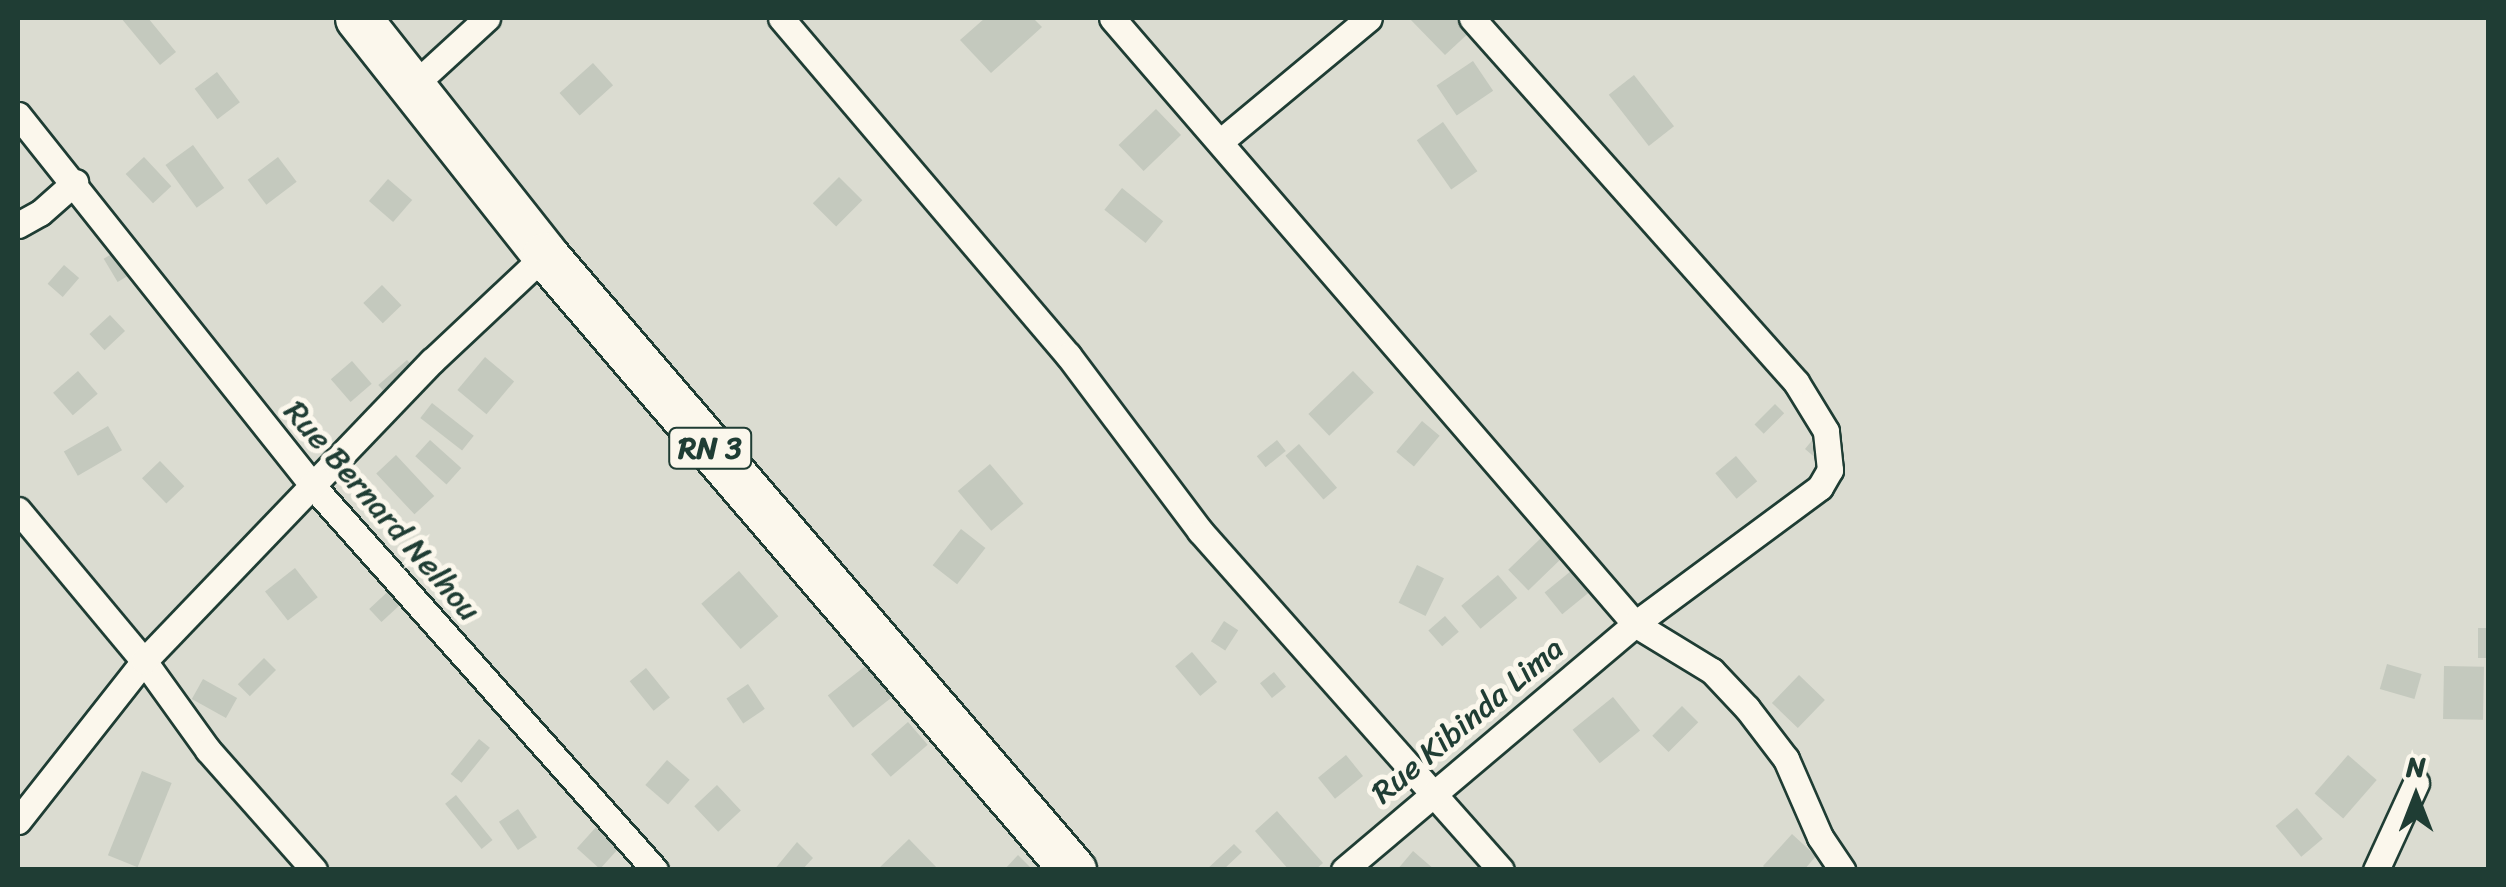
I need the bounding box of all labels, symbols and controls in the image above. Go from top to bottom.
street label: Rue Bernard Nelhou [275,393,489,629]
road number: RN 3 [668,423,752,473]
street label: Rue Kibinda Lima [1364,630,1572,812]
text: N [2406,742,2426,791]
north arrow [2366,747,2466,847]

